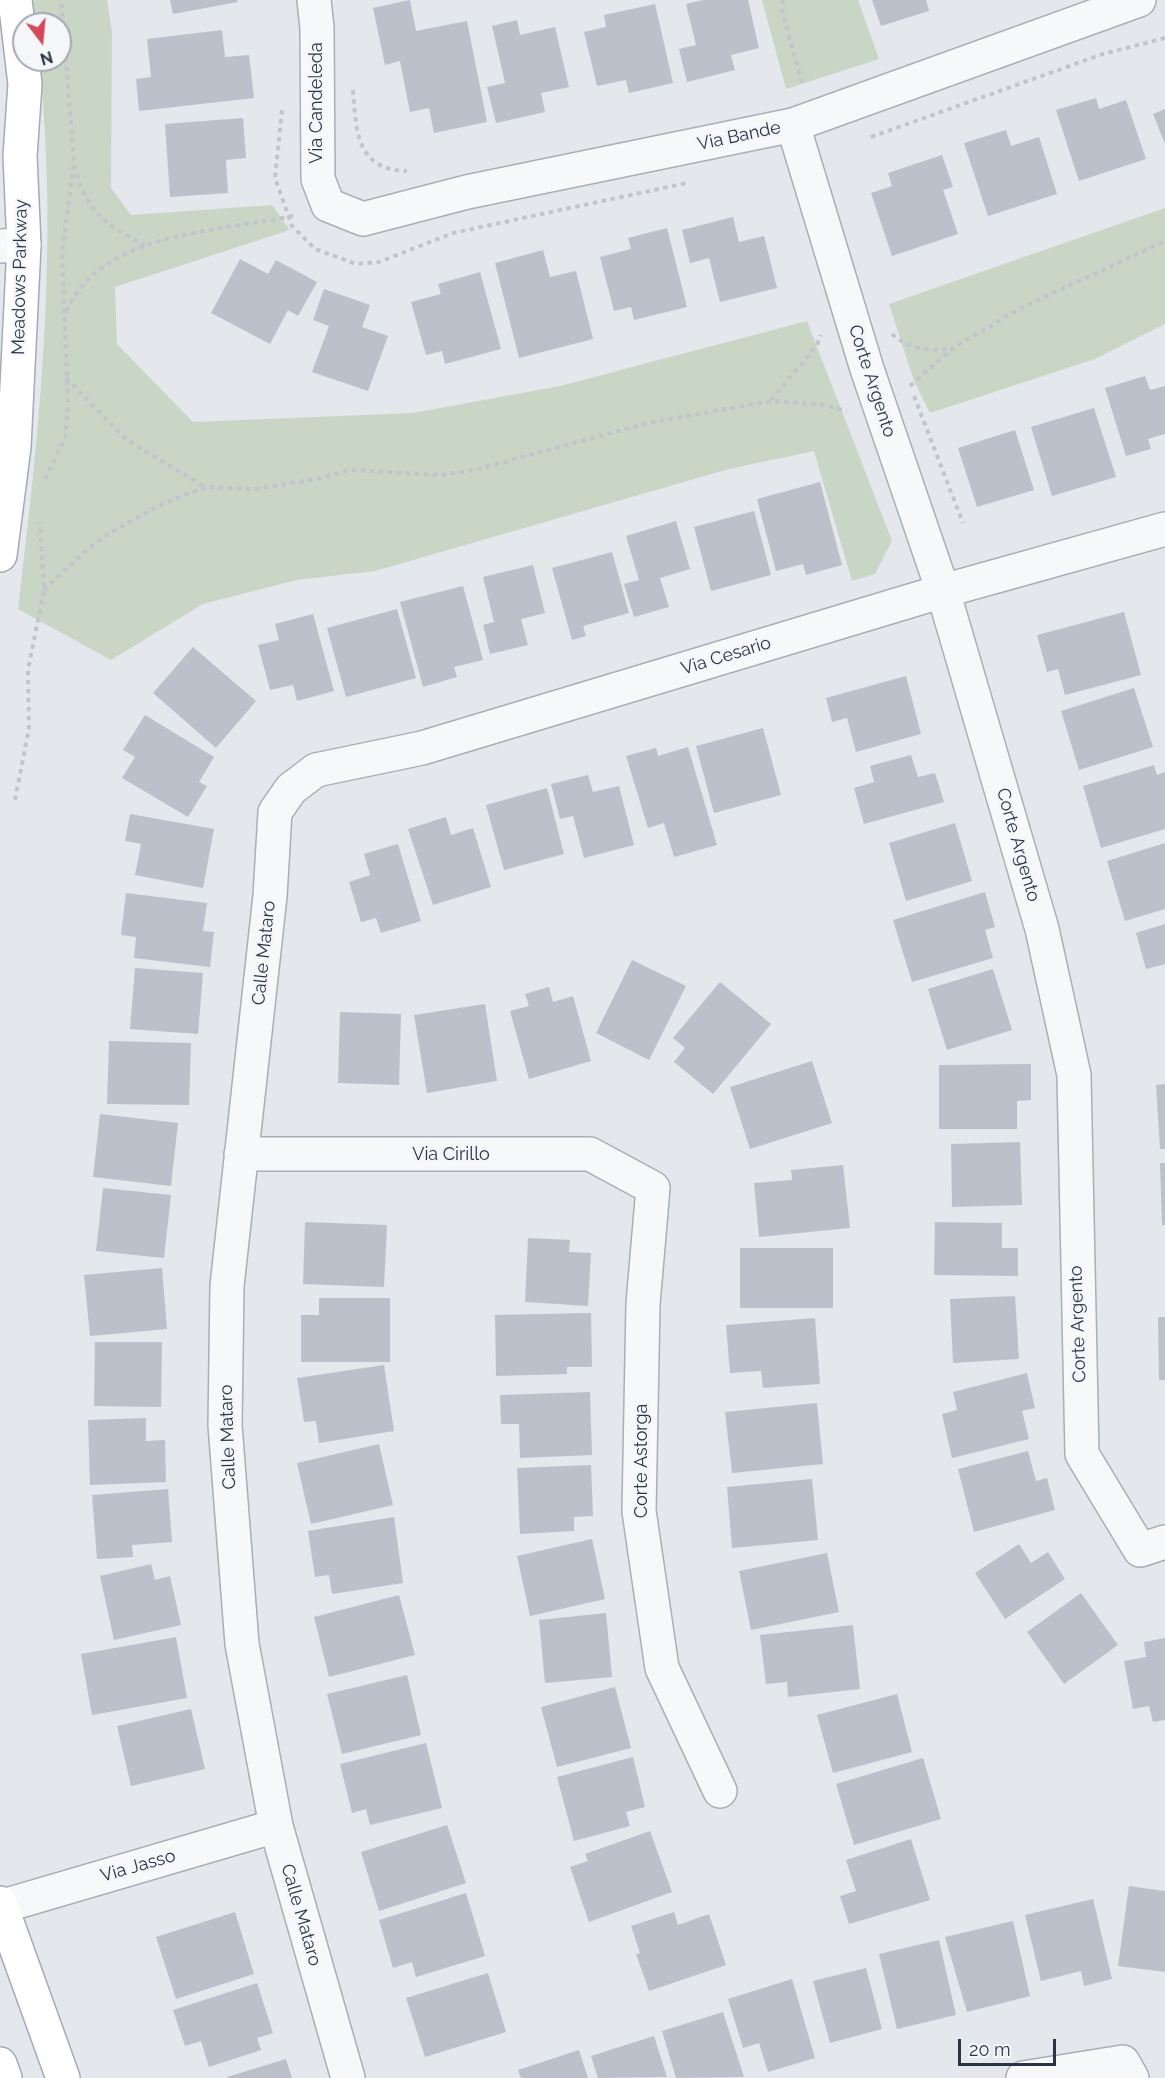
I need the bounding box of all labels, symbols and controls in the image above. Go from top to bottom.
north arrow [12,12,72,72]
street label: Via Candeleda [306,42,328,164]
text: N [38,47,55,69]
street label: Via Bande [695,117,783,155]
street label: Meadows Parkway [8,199,32,355]
street label: Corte Argento [844,322,900,440]
street label: Via Cesario [678,632,774,680]
street label: Corte Argento [991,786,1045,904]
street label: Calle Mataro [248,900,280,1006]
street label: Via Cirillo [412,1144,490,1166]
street label: Corte Argento [1065,1265,1091,1383]
street label: Calle Mataro [215,1384,241,1490]
street label: Corte Astorga [631,1404,653,1518]
street label: Via Jasso [98,1845,178,1887]
street label: Calle Mataro [276,1862,326,1968]
scale bar [961,2027,1058,2065]
text: 20 m [969,2039,1011,2060]

